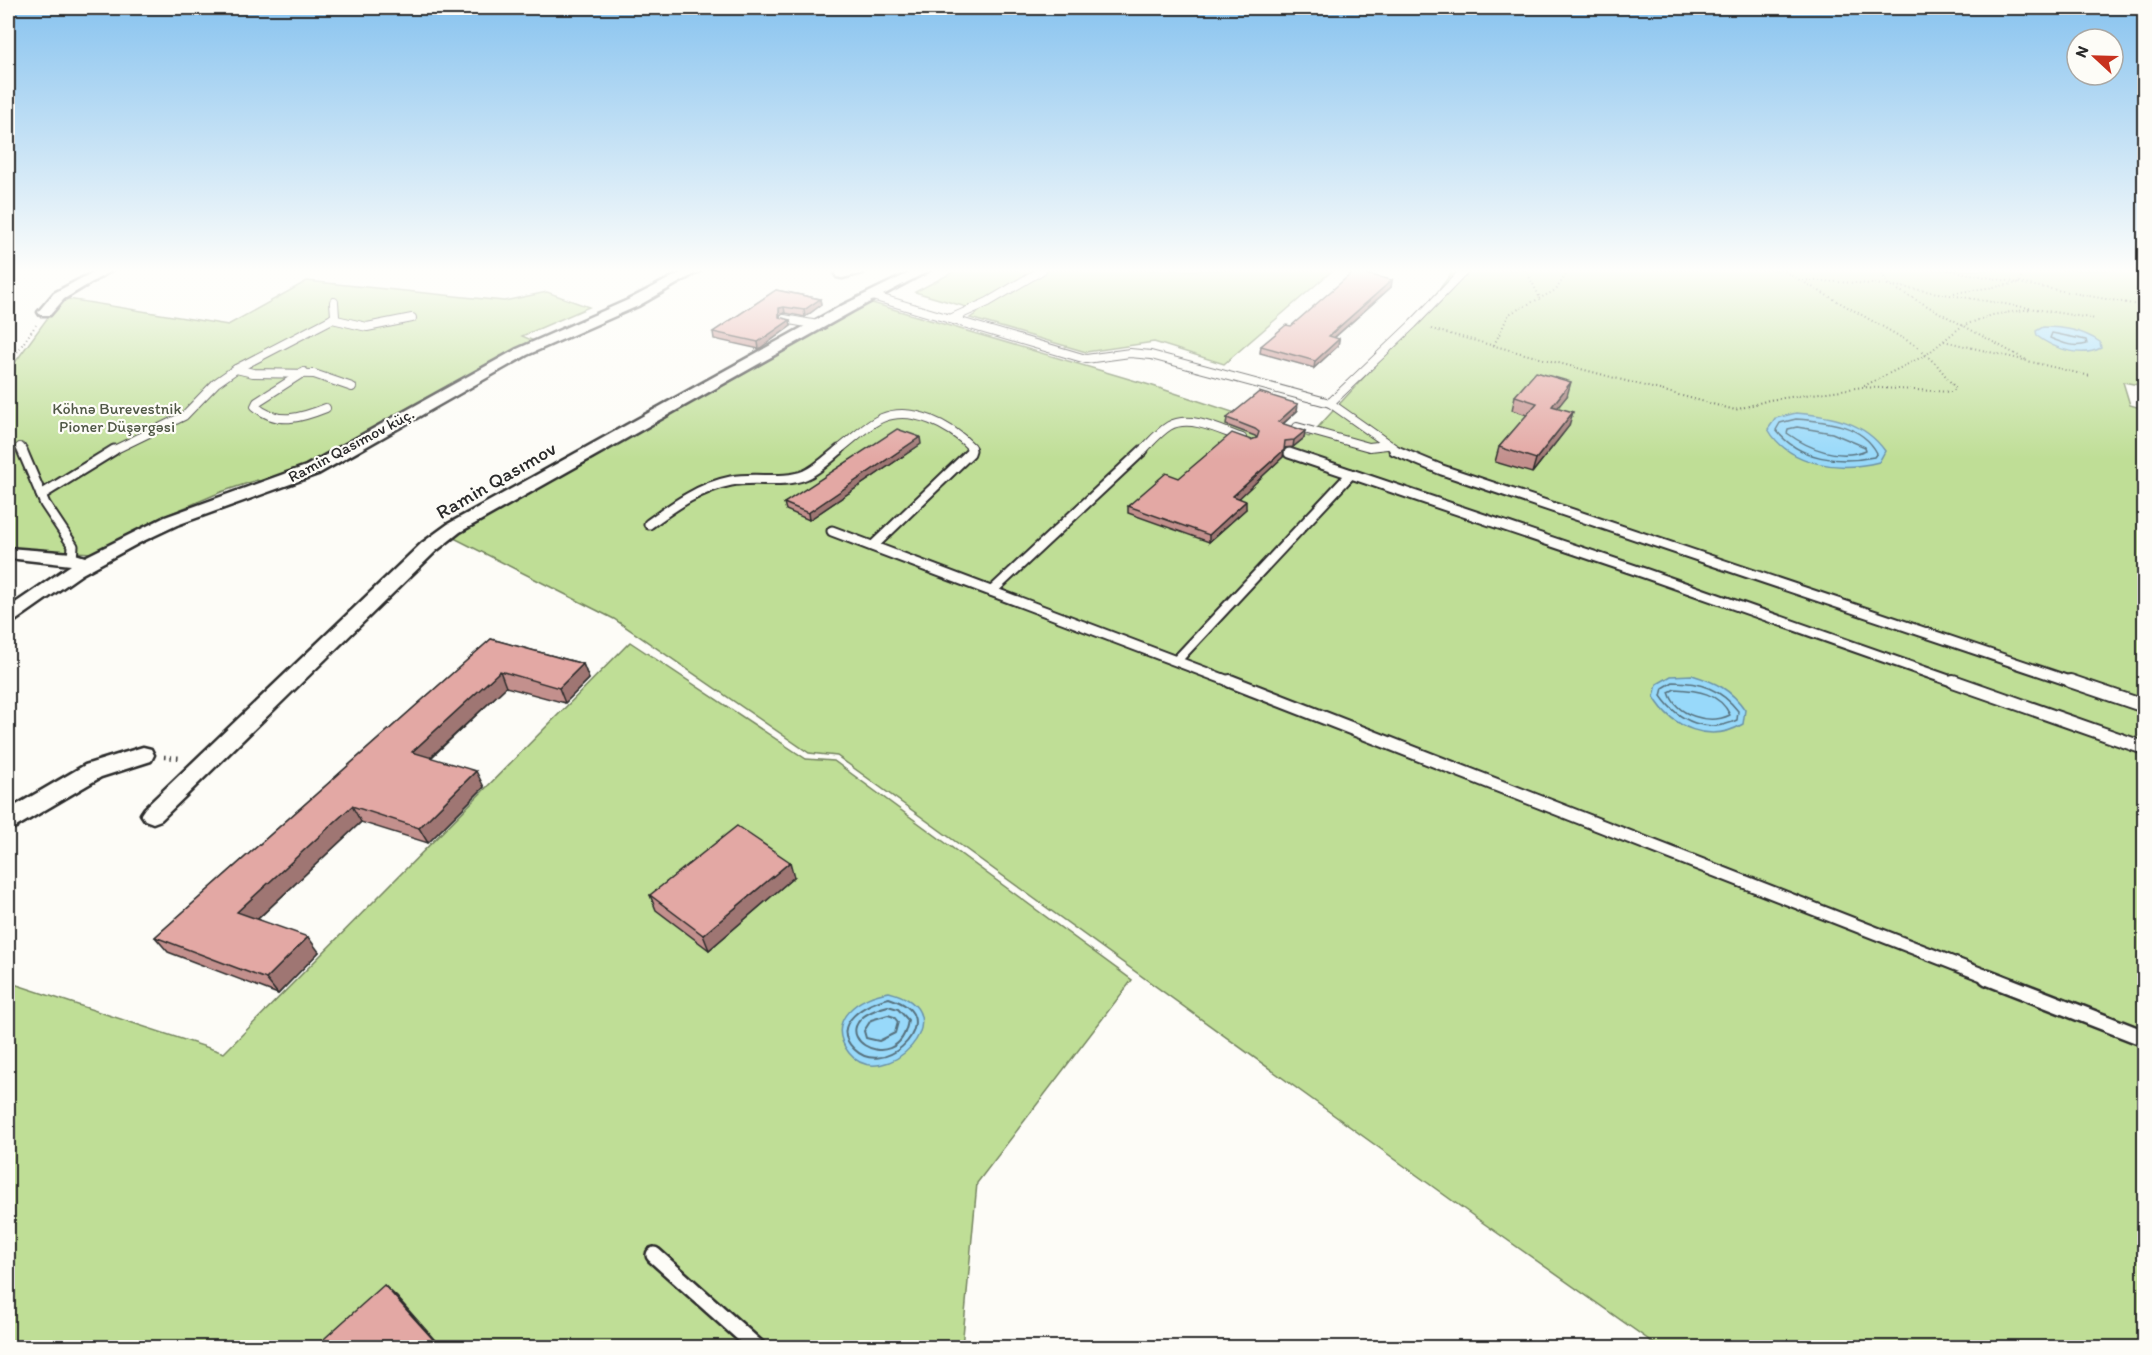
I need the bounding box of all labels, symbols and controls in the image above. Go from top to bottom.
north arrow [2065,27,2125,87]
text: N [2071,43,2092,60]
park label: Köhnə Burevestnik Pioner Düşərgəsi [52,399,182,436]
street label: Ramin Qasımov küç. [285,404,417,486]
street label: Ramin Qasımov [432,436,560,524]

